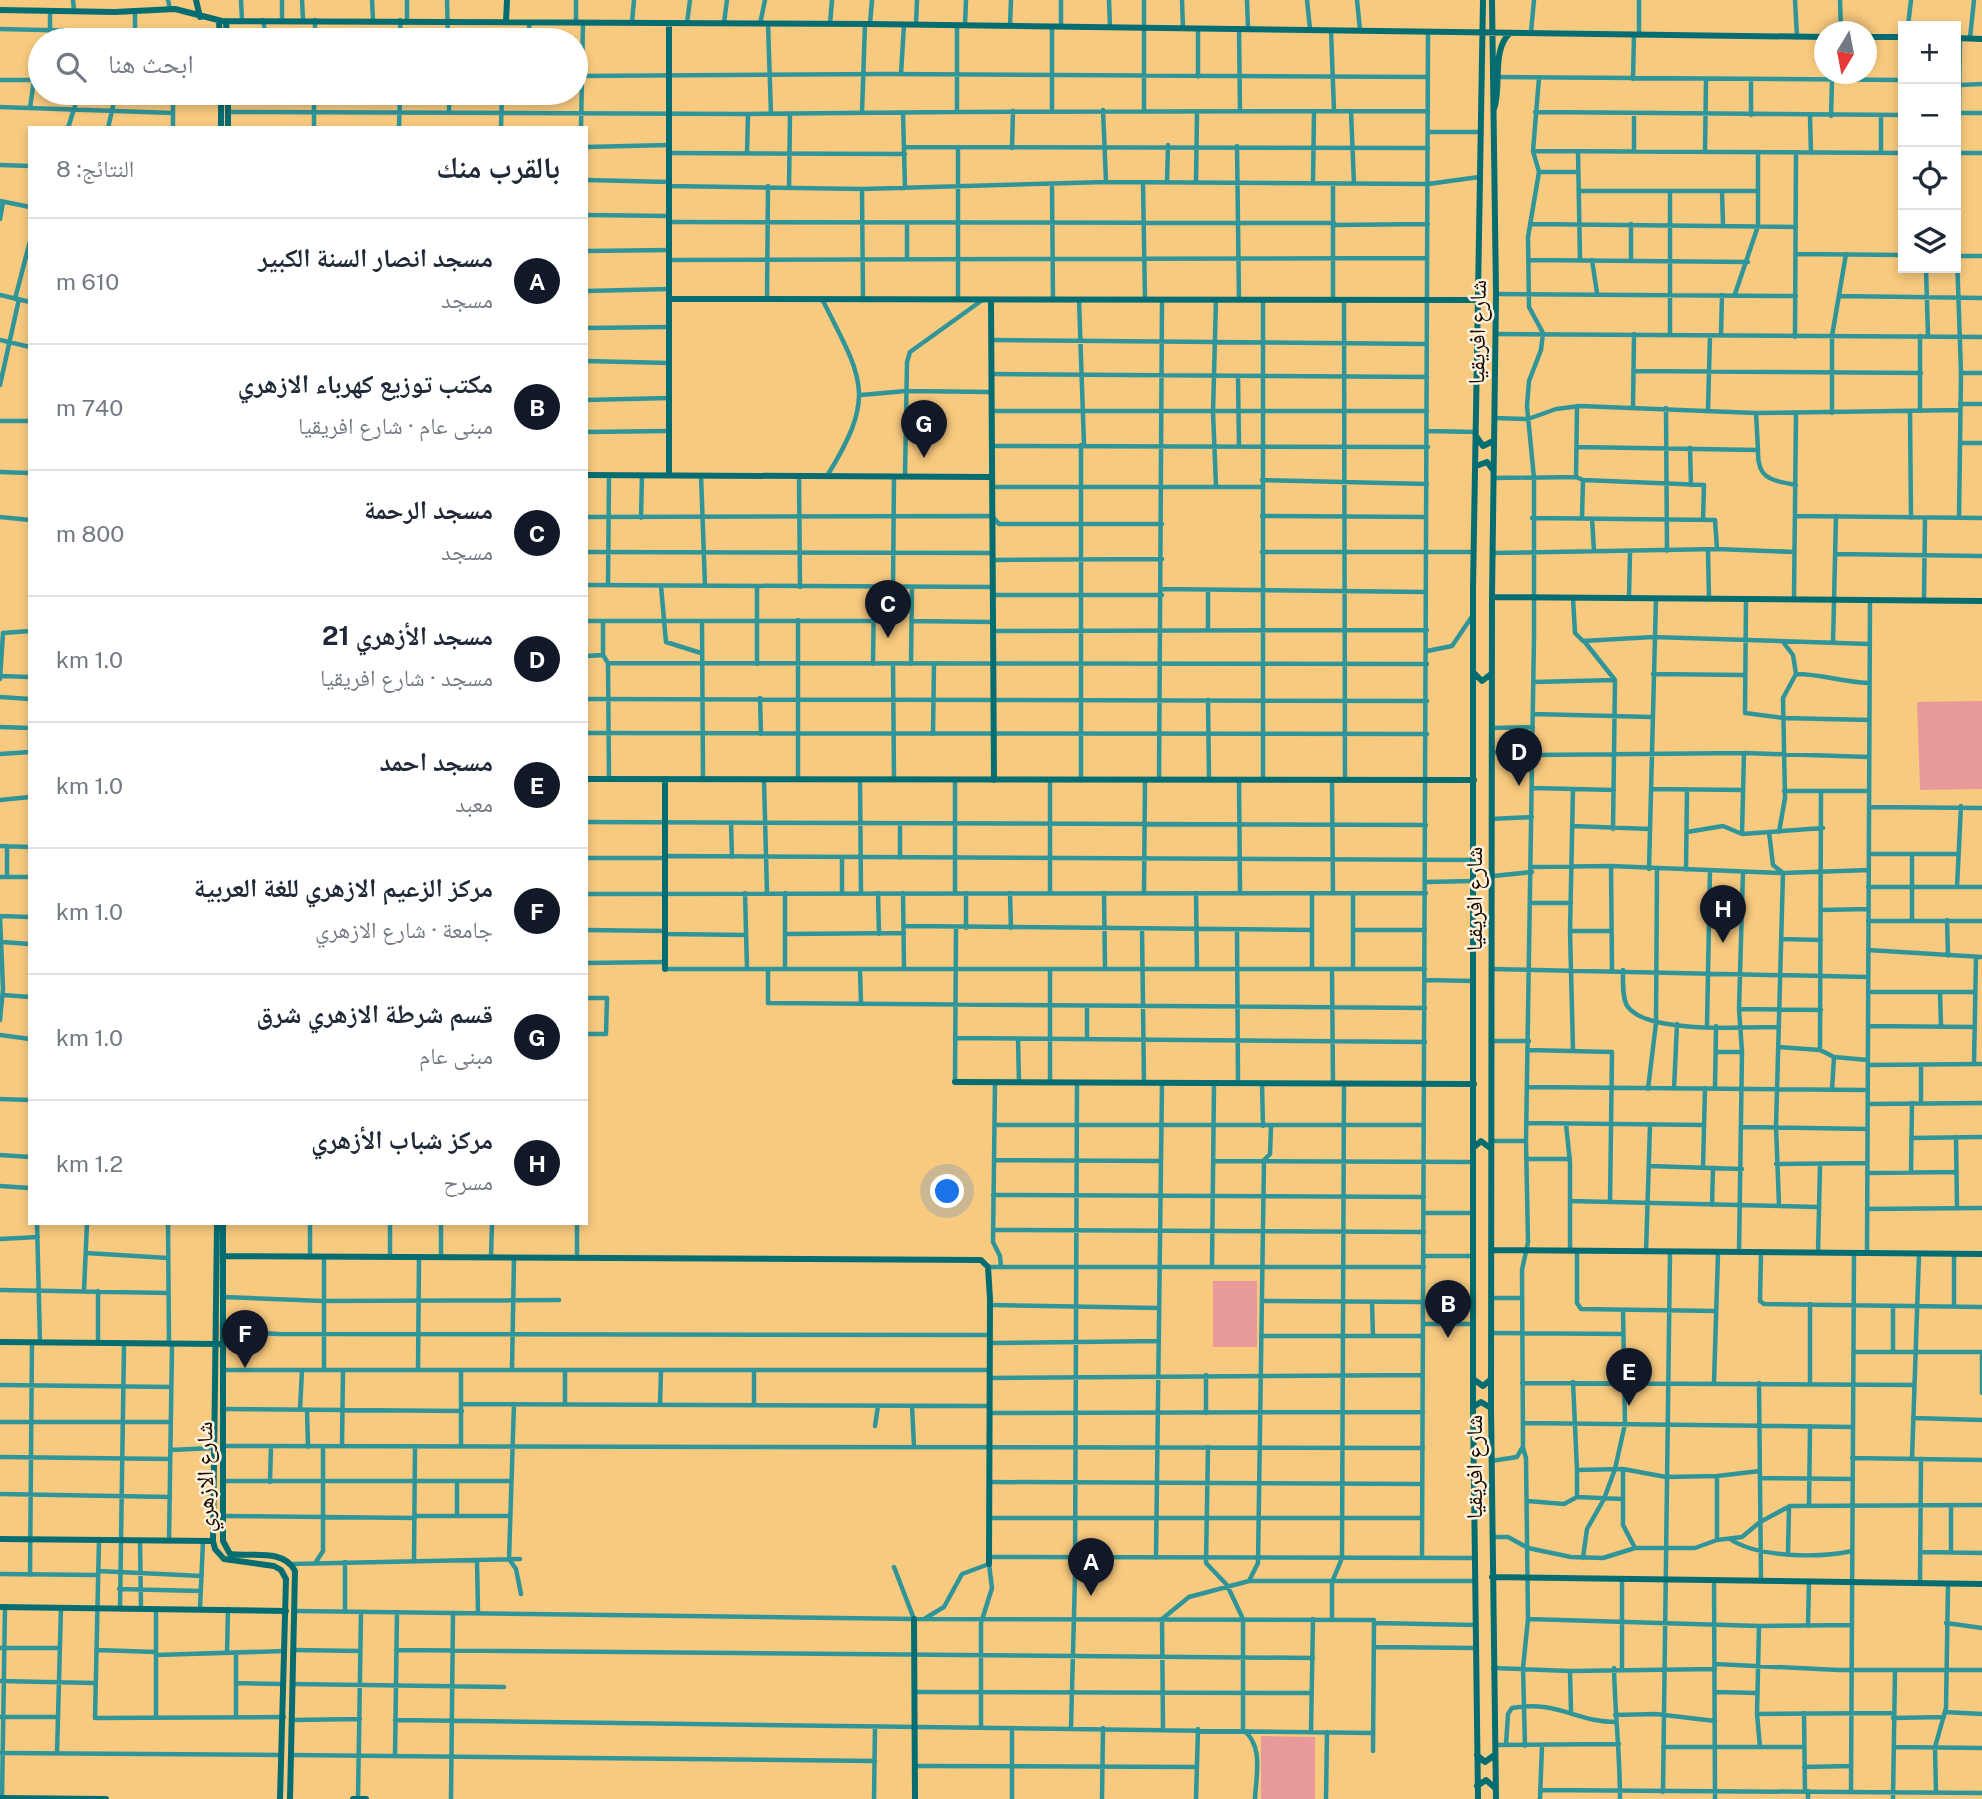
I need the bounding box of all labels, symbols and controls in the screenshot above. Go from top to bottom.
north arrow [1814,21,1877,84]
map controls [1898,21,1961,273]
button: + [1898,21,1961,84]
search box [28,28,588,105]
icon: search [52,48,90,86]
text: ابحث هنا [108,48,194,79]
button: − [1898,84,1961,147]
button: locate [1898,147,1961,210]
text: بالقرب منك [436,149,560,185]
text: النتائج: 8 [56,155,134,182]
button: layers [1898,210,1961,273]
text: مسجد انصار السنة الكبير [258,242,493,273]
text: 610 m [56,268,119,295]
text: A [529,268,545,295]
street label: شارع افريقيا [1462,279,1493,385]
text: مسجد [441,286,493,313]
text: مكتب توزيع كهرباء الازهري [238,368,493,399]
text: 740 m [56,394,123,421]
text: B [529,394,545,421]
pin: G [901,400,947,458]
text: مبنى عام · شارع افريقيا [298,412,493,439]
text: مسجد الرحمة [364,494,493,525]
text: 800 m [56,520,124,547]
text: C [529,520,545,547]
text: مسجد [441,538,493,565]
pin: C [865,580,911,638]
text: مسجد الأزهري 21 [322,620,493,651]
text: 1.0 km [56,646,123,673]
text: D [529,646,545,673]
text: مسجد · شارع افريقيا [320,664,493,691]
pin: D [1496,728,1542,786]
text: مسجد احمد [379,746,493,777]
text: 1.0 km [56,772,123,799]
text: E [530,772,544,799]
text: معبد [455,790,493,817]
street label: شارع افريقيا [1460,847,1489,951]
text: مركز الزعيم الازهري للغة العربية [194,872,493,903]
pin: H [1700,885,1746,943]
text: 1.0 km [56,898,123,925]
text: F [530,898,544,925]
text: جامعة · شارع الازهري [315,916,493,943]
text: قسم شرطة الازهري شرق [256,998,493,1029]
text: 1.0 km [56,1024,123,1051]
text: G [528,1024,546,1051]
text: مبنى عام [419,1042,493,1069]
text: مركز شباب الأزهري [311,1124,493,1155]
text: 1.2 km [56,1150,123,1177]
text: H [528,1150,546,1177]
text: مسرح [443,1168,493,1195]
your location [930,1174,964,1208]
pin: B [1425,1280,1471,1338]
pin: F [222,1310,268,1368]
pin: E [1606,1348,1652,1406]
street label: شارع افريقيا [1460,1415,1489,1519]
street label: شارع الازهري [190,1421,225,1533]
pin: A [1068,1538,1114,1596]

